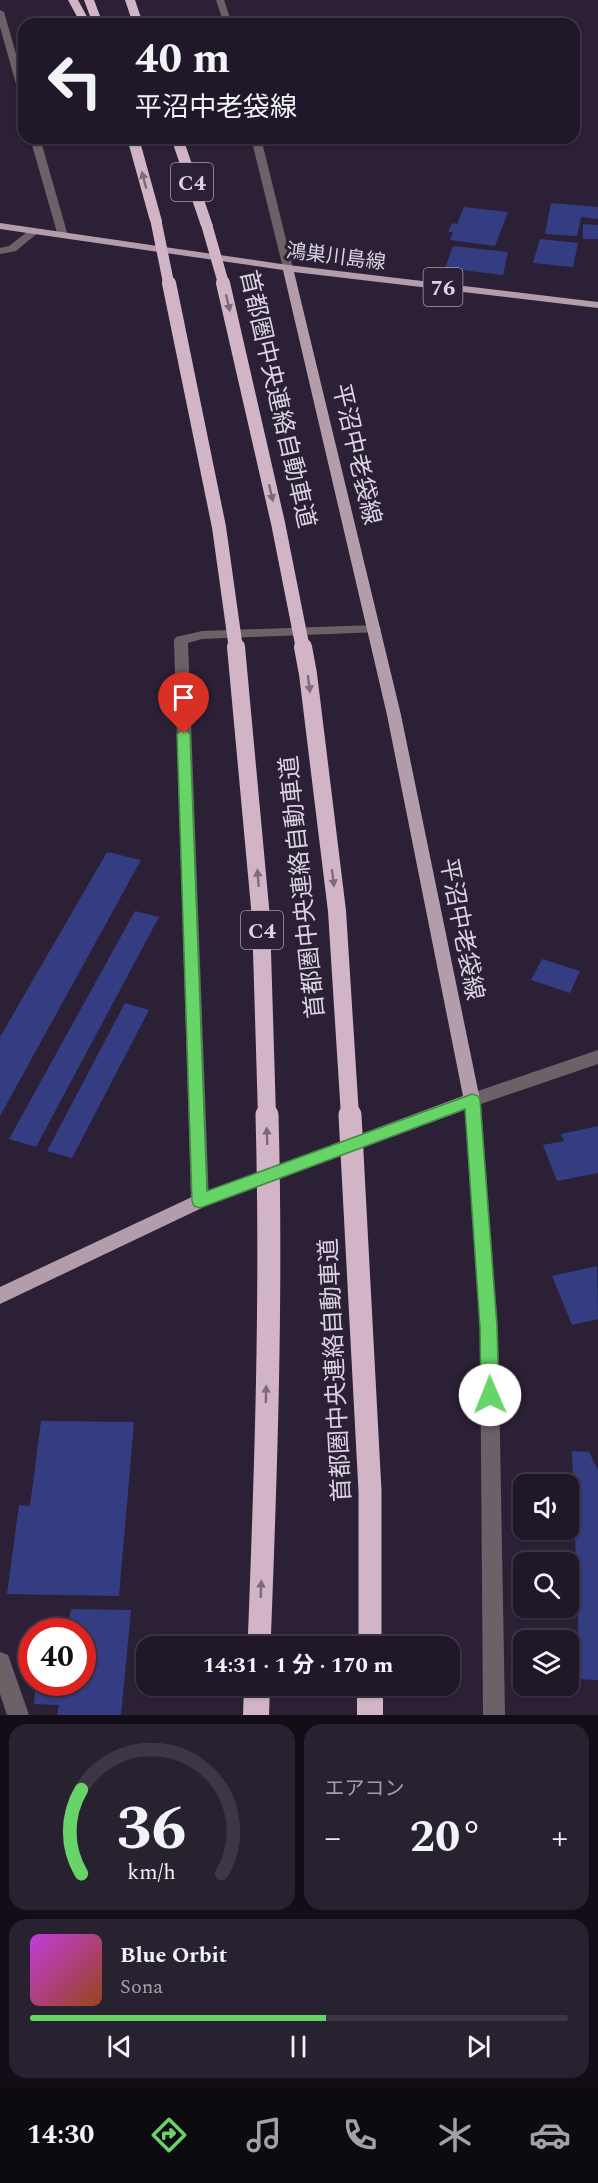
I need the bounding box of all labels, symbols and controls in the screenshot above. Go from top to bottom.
text: 40 m [135,28,230,91]
icon: left [36,42,114,120]
text: 平沼中老袋線 [135,87,297,129]
road number: C4 [171,163,213,201]
one-way arrow [139,170,148,188]
street label: 鴻巣川島線 [284,236,387,278]
street label: 首都圏中央連絡自動車道 [230,267,324,532]
road number: 76 [424,268,462,306]
one-way arrow [224,294,233,313]
street label: 平沼中老袋線 [322,380,390,528]
one-way arrow [267,484,276,503]
pin [158,672,209,734]
one-way arrow [305,675,314,694]
icon: arrive [167,681,200,714]
street label: 首都圏中央連絡自動車道 [271,754,335,1020]
street label: 平沼中老袋線 [430,855,492,1003]
one-way arrow [253,868,263,887]
one-way arrow [329,868,338,887]
road number: C4 [241,911,283,949]
one-way arrow [263,1126,272,1145]
street label: 首都圏中央連絡自動車道 [311,1237,361,1503]
position arrow [458,1363,522,1427]
one-way arrow [262,1384,271,1403]
map controls [513,1474,579,1696]
button: sound [513,1474,579,1540]
button: search [513,1552,579,1618]
one-way arrow [257,1579,266,1598]
speed limit sign: 40 [18,1618,96,1696]
button: layers [513,1630,579,1696]
text: 14:31 · 1 分 · 170 m [203,1649,393,1682]
text: エアコン [325,1774,405,1804]
text: 36 [117,1782,187,1877]
text: 20° [410,1803,483,1872]
text: − [325,1813,341,1863]
text: + [552,1813,568,1863]
text: km/h [128,1856,176,1889]
text: Blue Orbit [120,1939,227,1972]
text: Sona [120,1972,163,2002]
icon: previous [103,2030,136,2063]
icon: pause [282,2030,315,2063]
icon: next [462,2030,495,2063]
text: 14:30 [27,2114,95,2156]
icon: directions [148,2114,190,2156]
icon: music [243,2114,285,2156]
icon: phone [339,2114,381,2156]
icon: climate [434,2114,476,2156]
icon: car [529,2114,571,2156]

